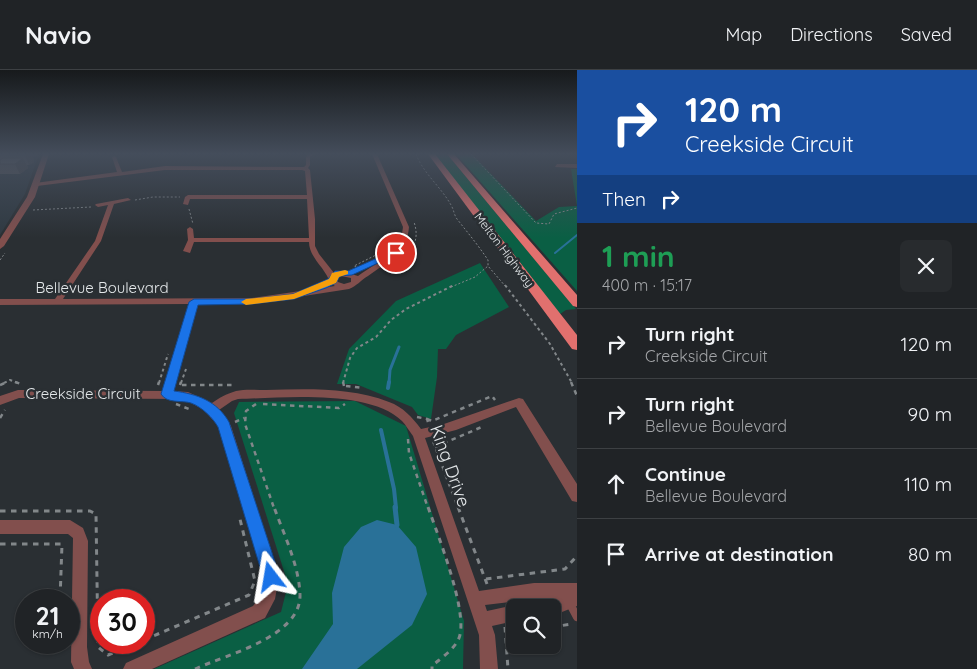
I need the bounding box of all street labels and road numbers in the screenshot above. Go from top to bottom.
street label: Melton Highway [471,209,537,290]
street label: Bellevue Boulevard [36,278,169,297]
street label: Creekside Circuit [25,384,141,403]
street label: King Drive [425,422,476,510]

